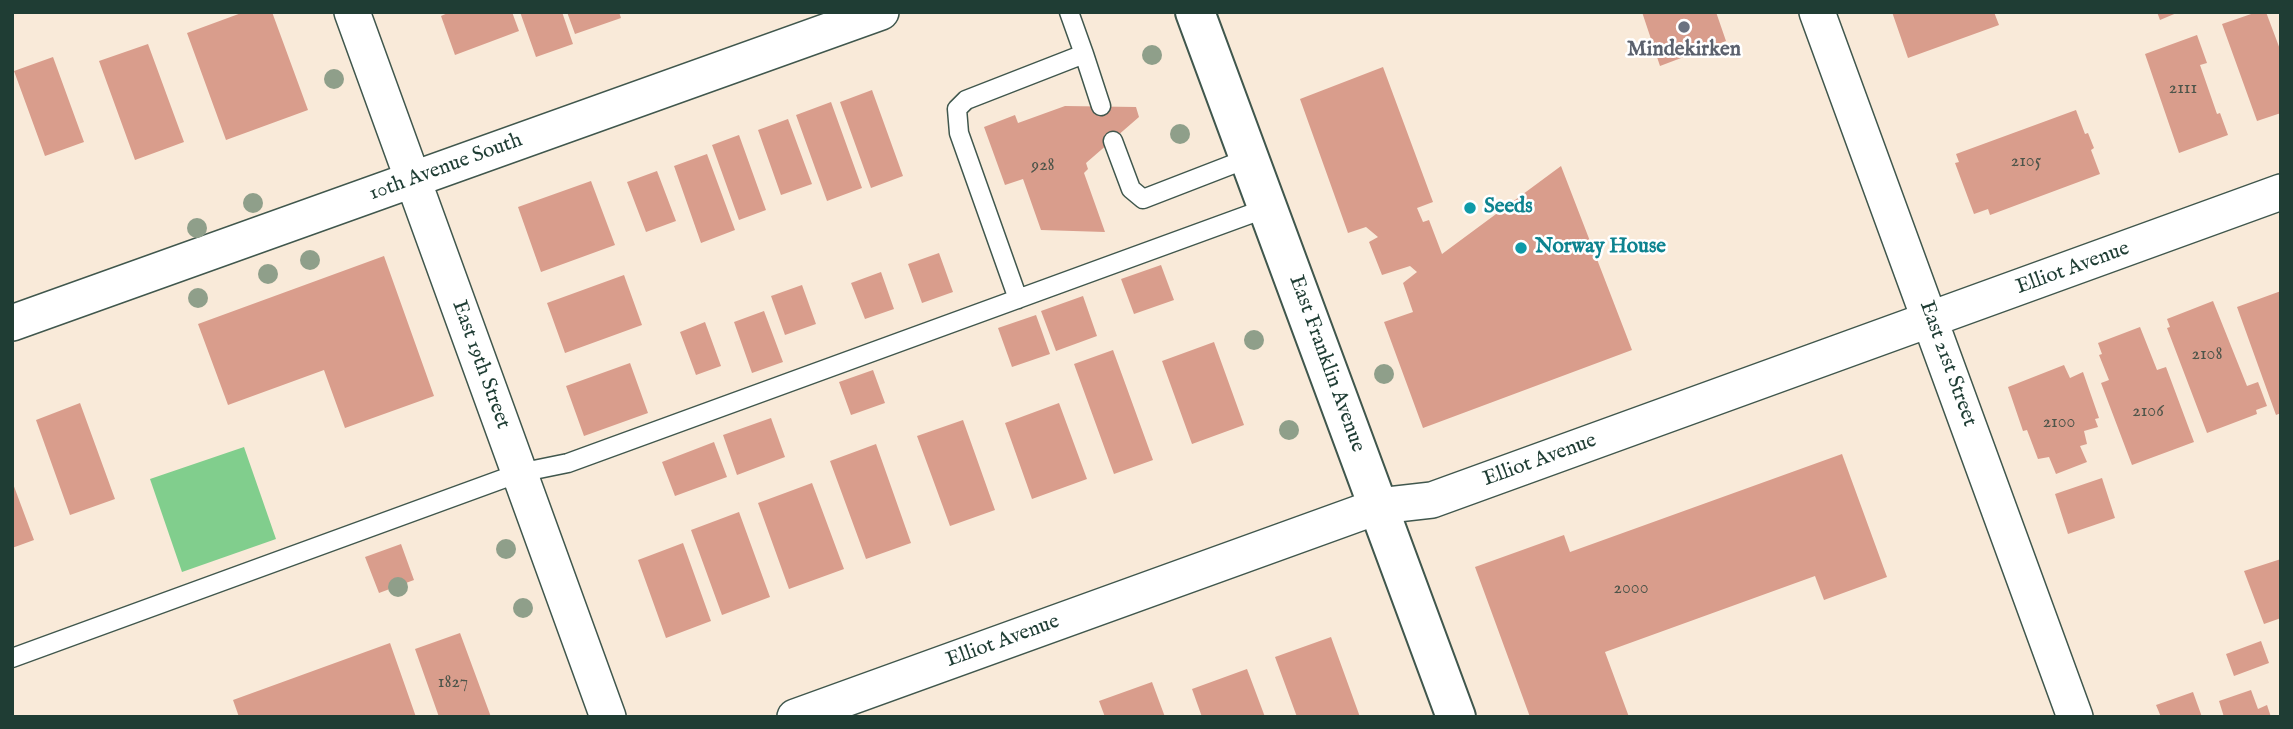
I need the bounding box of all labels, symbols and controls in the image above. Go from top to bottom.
marker: Mindekirken [1676,19,1692,35]
place label: Mindekirken [1627,38,1741,64]
house number: 2111 [2169,78,2197,100]
street label: 10th Avenue South [366,129,526,207]
house number: 2105 [2011,151,2041,173]
house number: 928 [1031,155,1055,177]
place label: Seeds [1484,195,1533,221]
marker: Seeds [1462,200,1478,216]
place label: Norway House [1535,235,1666,261]
street label: Elliot Avenue [2013,237,2133,301]
marker: Norway House [1513,240,1529,256]
street label: East Franklin Avenue [1282,272,1370,456]
street label: East 19th Street [445,297,515,433]
street label: East 21st Street [1913,298,1981,430]
house number: 2108 [2192,344,2222,366]
house number: 2106 [2132,401,2164,423]
house number: 2100 [2043,412,2075,434]
street label: Elliot Avenue [1480,429,1600,493]
house number: 2000 [1614,578,1648,600]
street label: Elliot Avenue [943,610,1063,674]
house number: 1827 [438,672,468,694]

